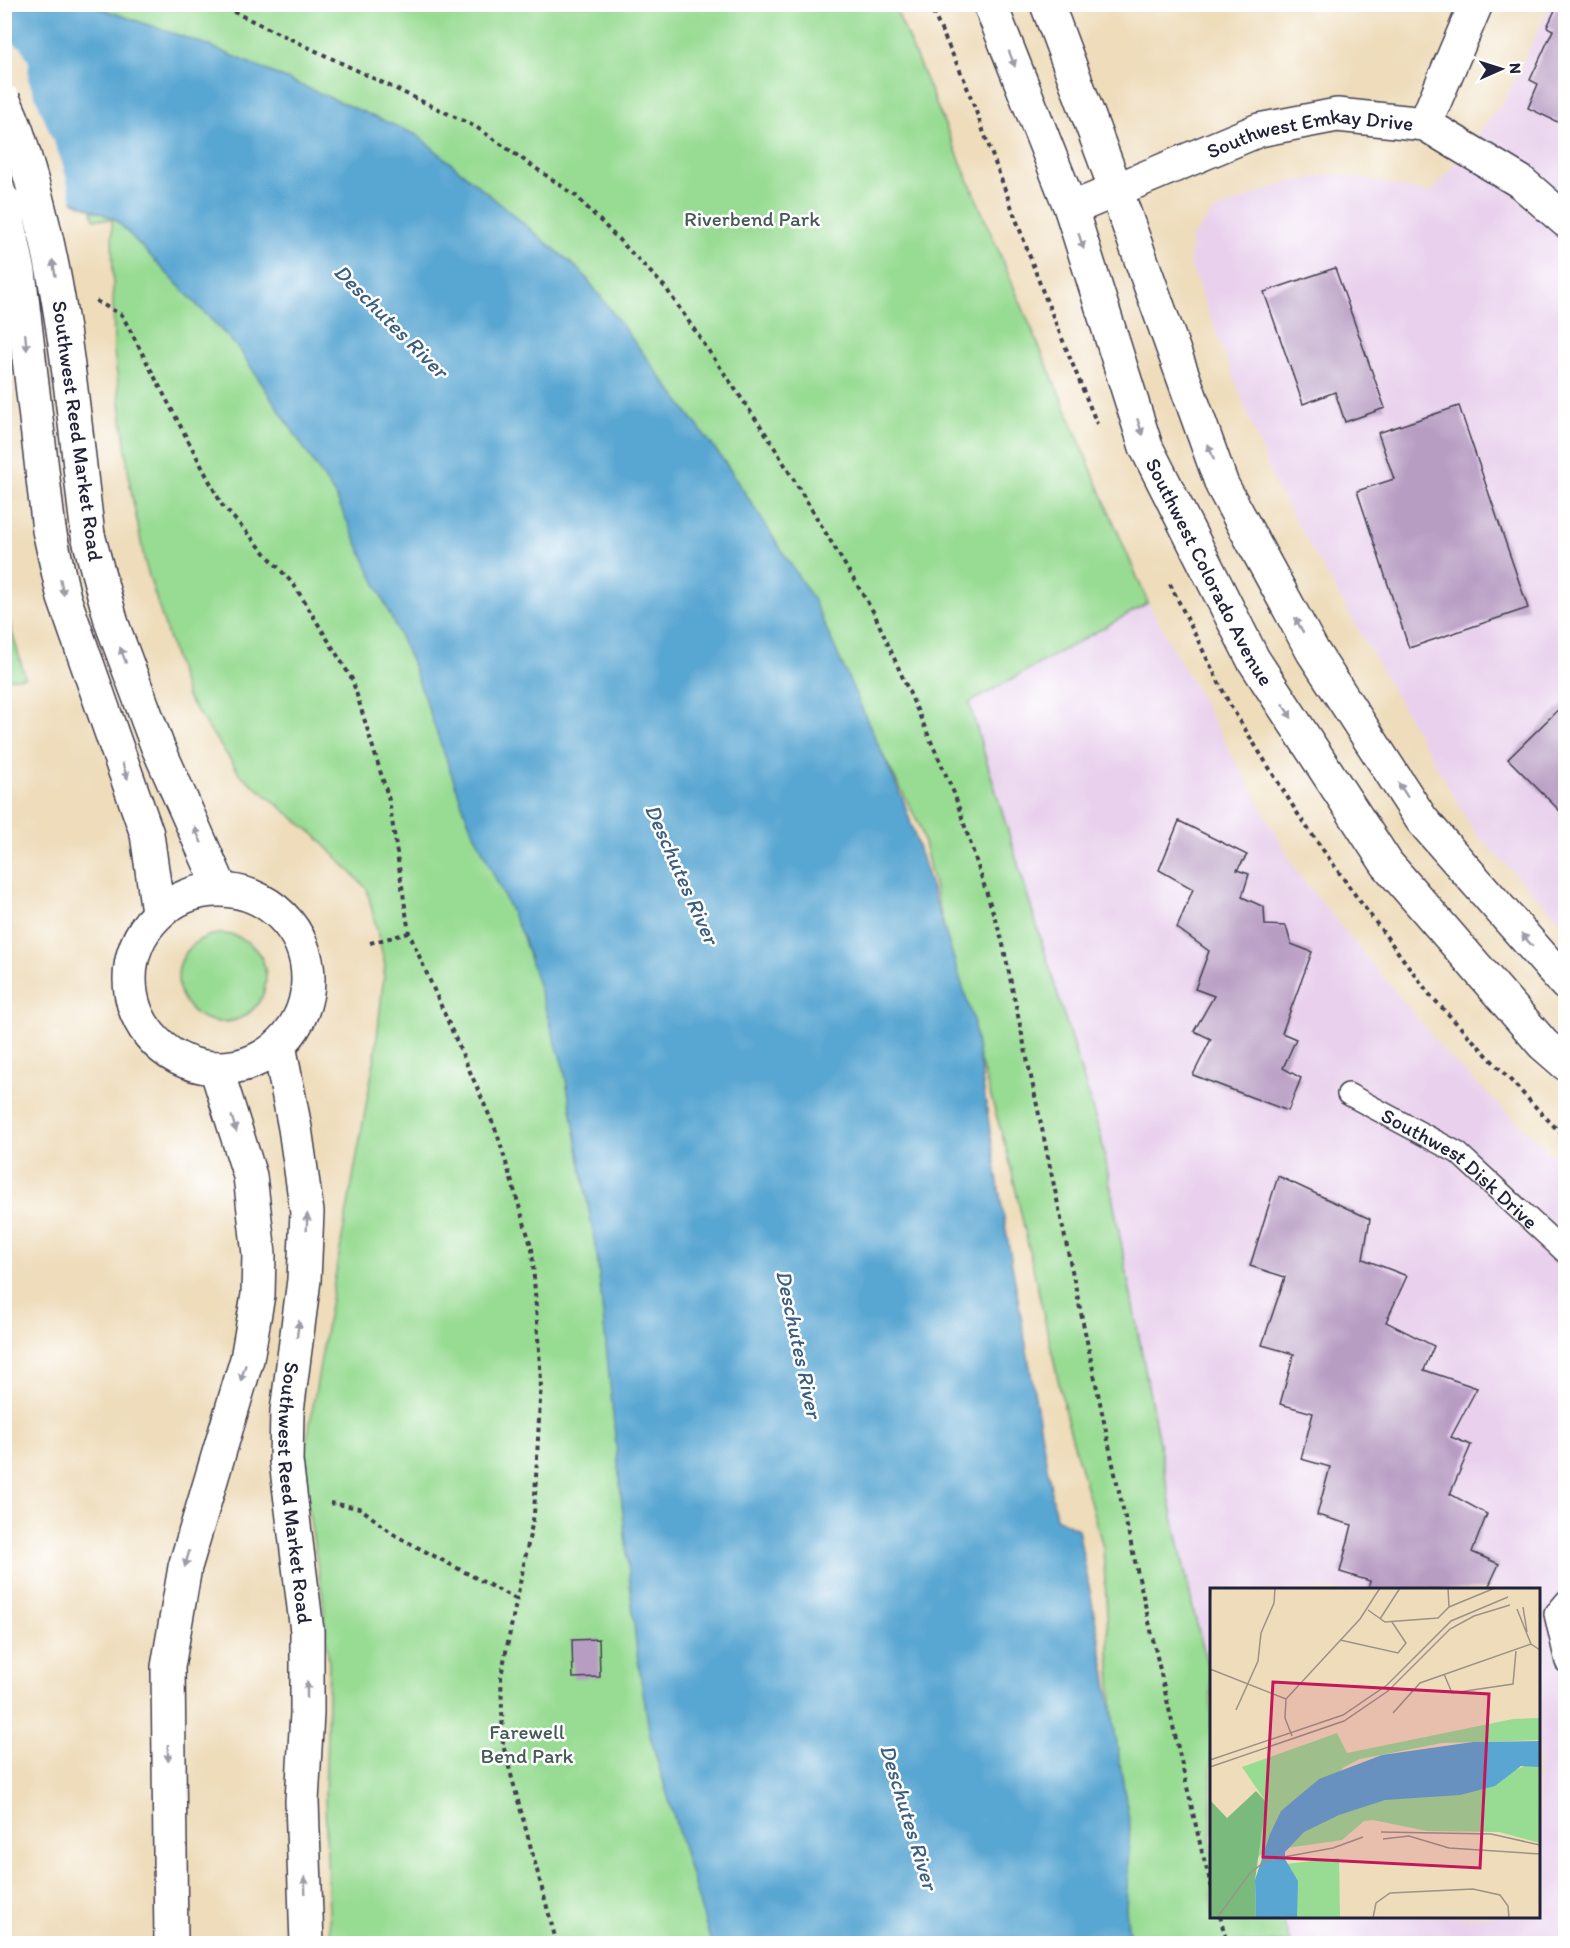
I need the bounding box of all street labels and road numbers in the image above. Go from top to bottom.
street label: Southwest Emkay Drive [1202,102,1415,163]
street label: Southwest Reed Market Road [47,299,109,563]
street label: Southwest Colorado Avenue [1141,454,1279,690]
street label: Southwest Disk Drive [1377,1102,1544,1234]
street label: Southwest Reed Market Road [274,1361,319,1626]

